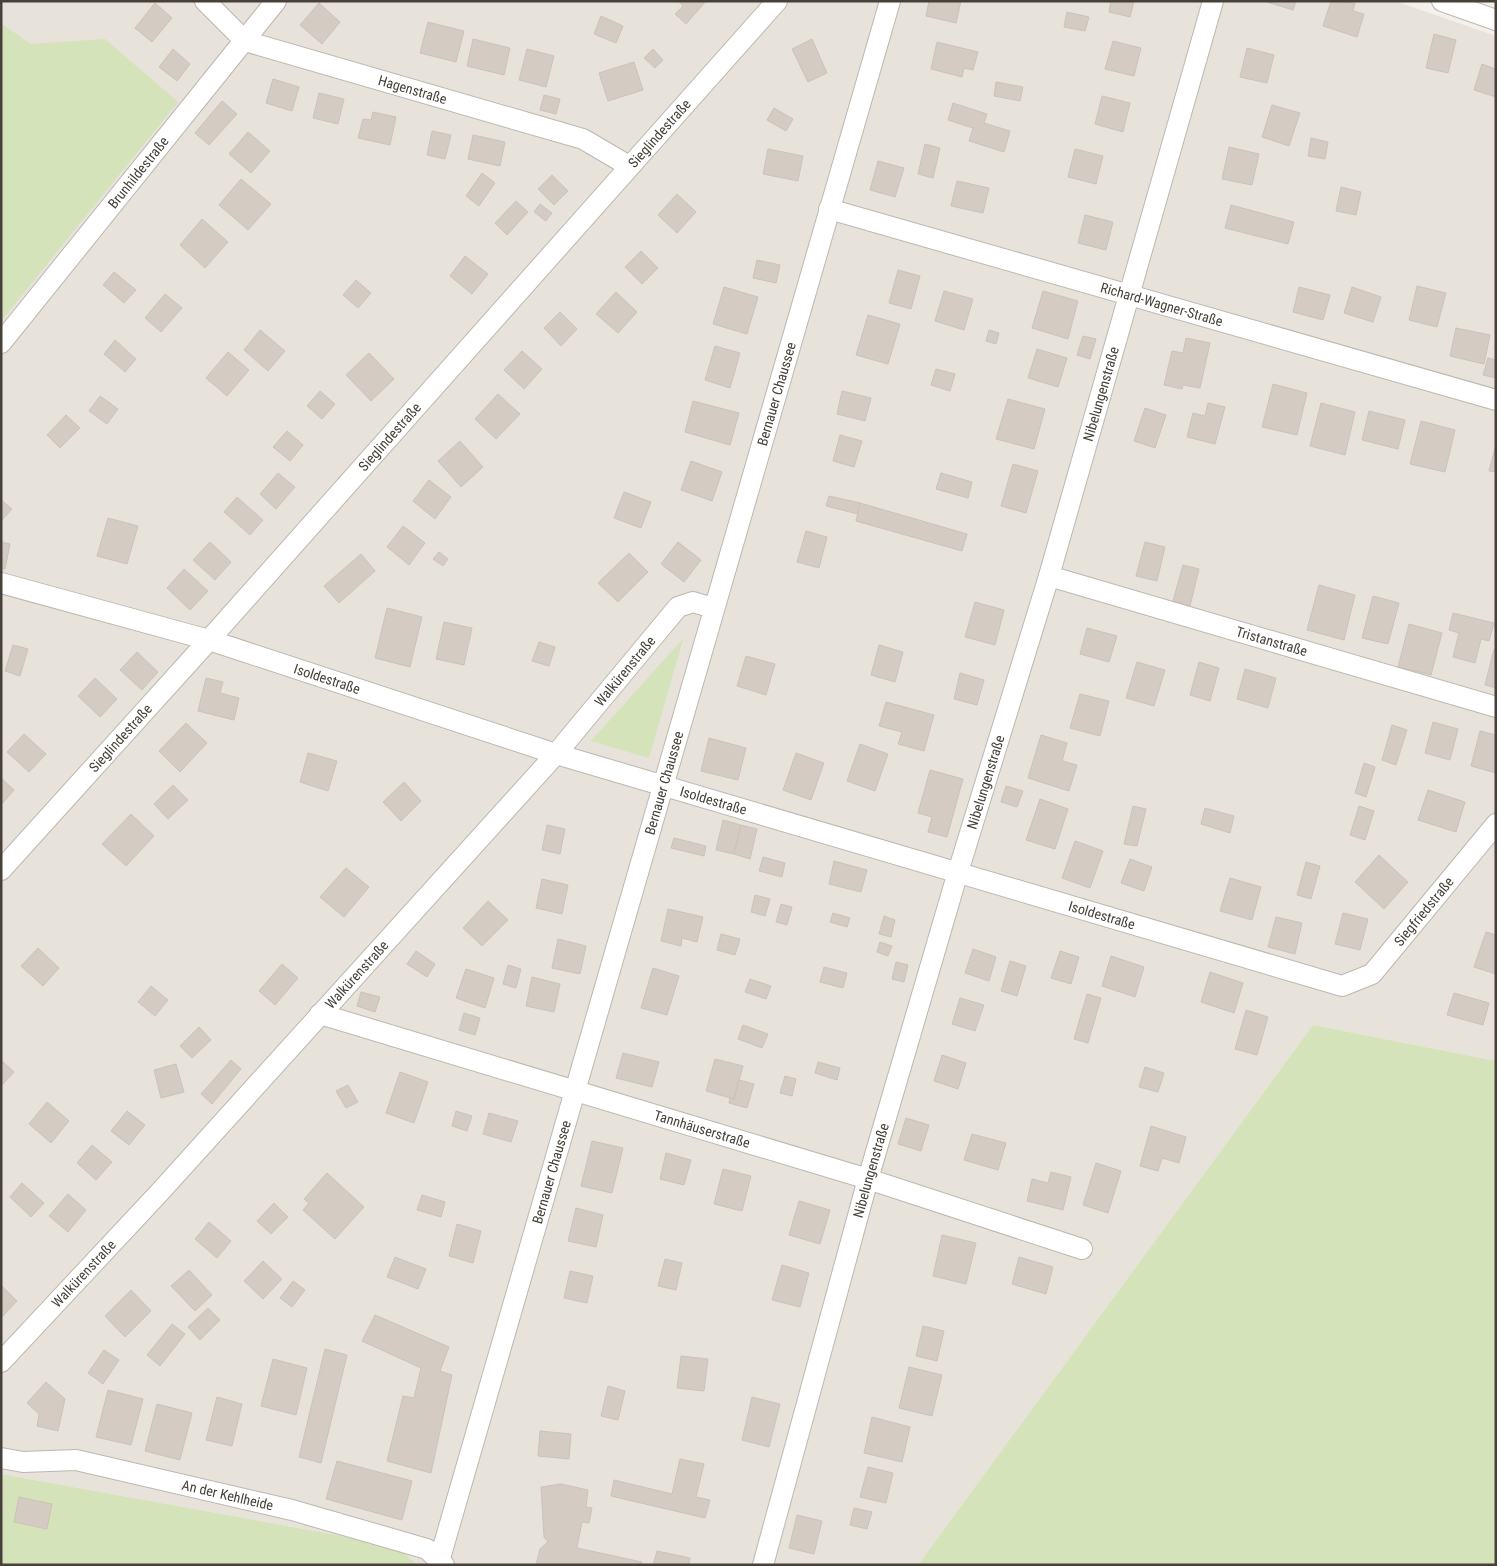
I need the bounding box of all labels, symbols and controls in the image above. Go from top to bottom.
street label: Hagenstraße [376,72,449,107]
street label: Sieglindestraße [625,96,694,171]
street label: Brunhildestraße [105,133,172,211]
street label: Richard-Wagner-Straße [1099,279,1225,329]
street label: Bernauer Chaussee [754,340,799,448]
street label: Nibelungenstraße [1080,344,1122,443]
street label: Sieglindestraße [355,399,424,474]
street label: Tristanstraße [1234,623,1310,659]
street label: Walkürenstraße [591,633,659,709]
street label: Isoldestraße [292,660,363,697]
street label: Sieglindestraße [86,700,155,775]
street label: Bernauer Chaussee [641,729,687,837]
street label: Nibelungenstraße [964,733,1008,831]
street label: Isoldestraße [678,783,749,818]
street label: Siegfriedstraße [1391,873,1457,949]
street label: Isoldestraße [1067,898,1137,933]
street label: Walkürenstraße [322,937,392,1012]
street label: Tannhäuserstraße [652,1107,752,1151]
street label: Bernauer Chaussee [529,1118,574,1226]
street label: Nibelungenstraße [850,1121,892,1220]
street label: Walkürenstraße [48,1236,119,1311]
street label: An der Kehlheide [180,1477,275,1513]

